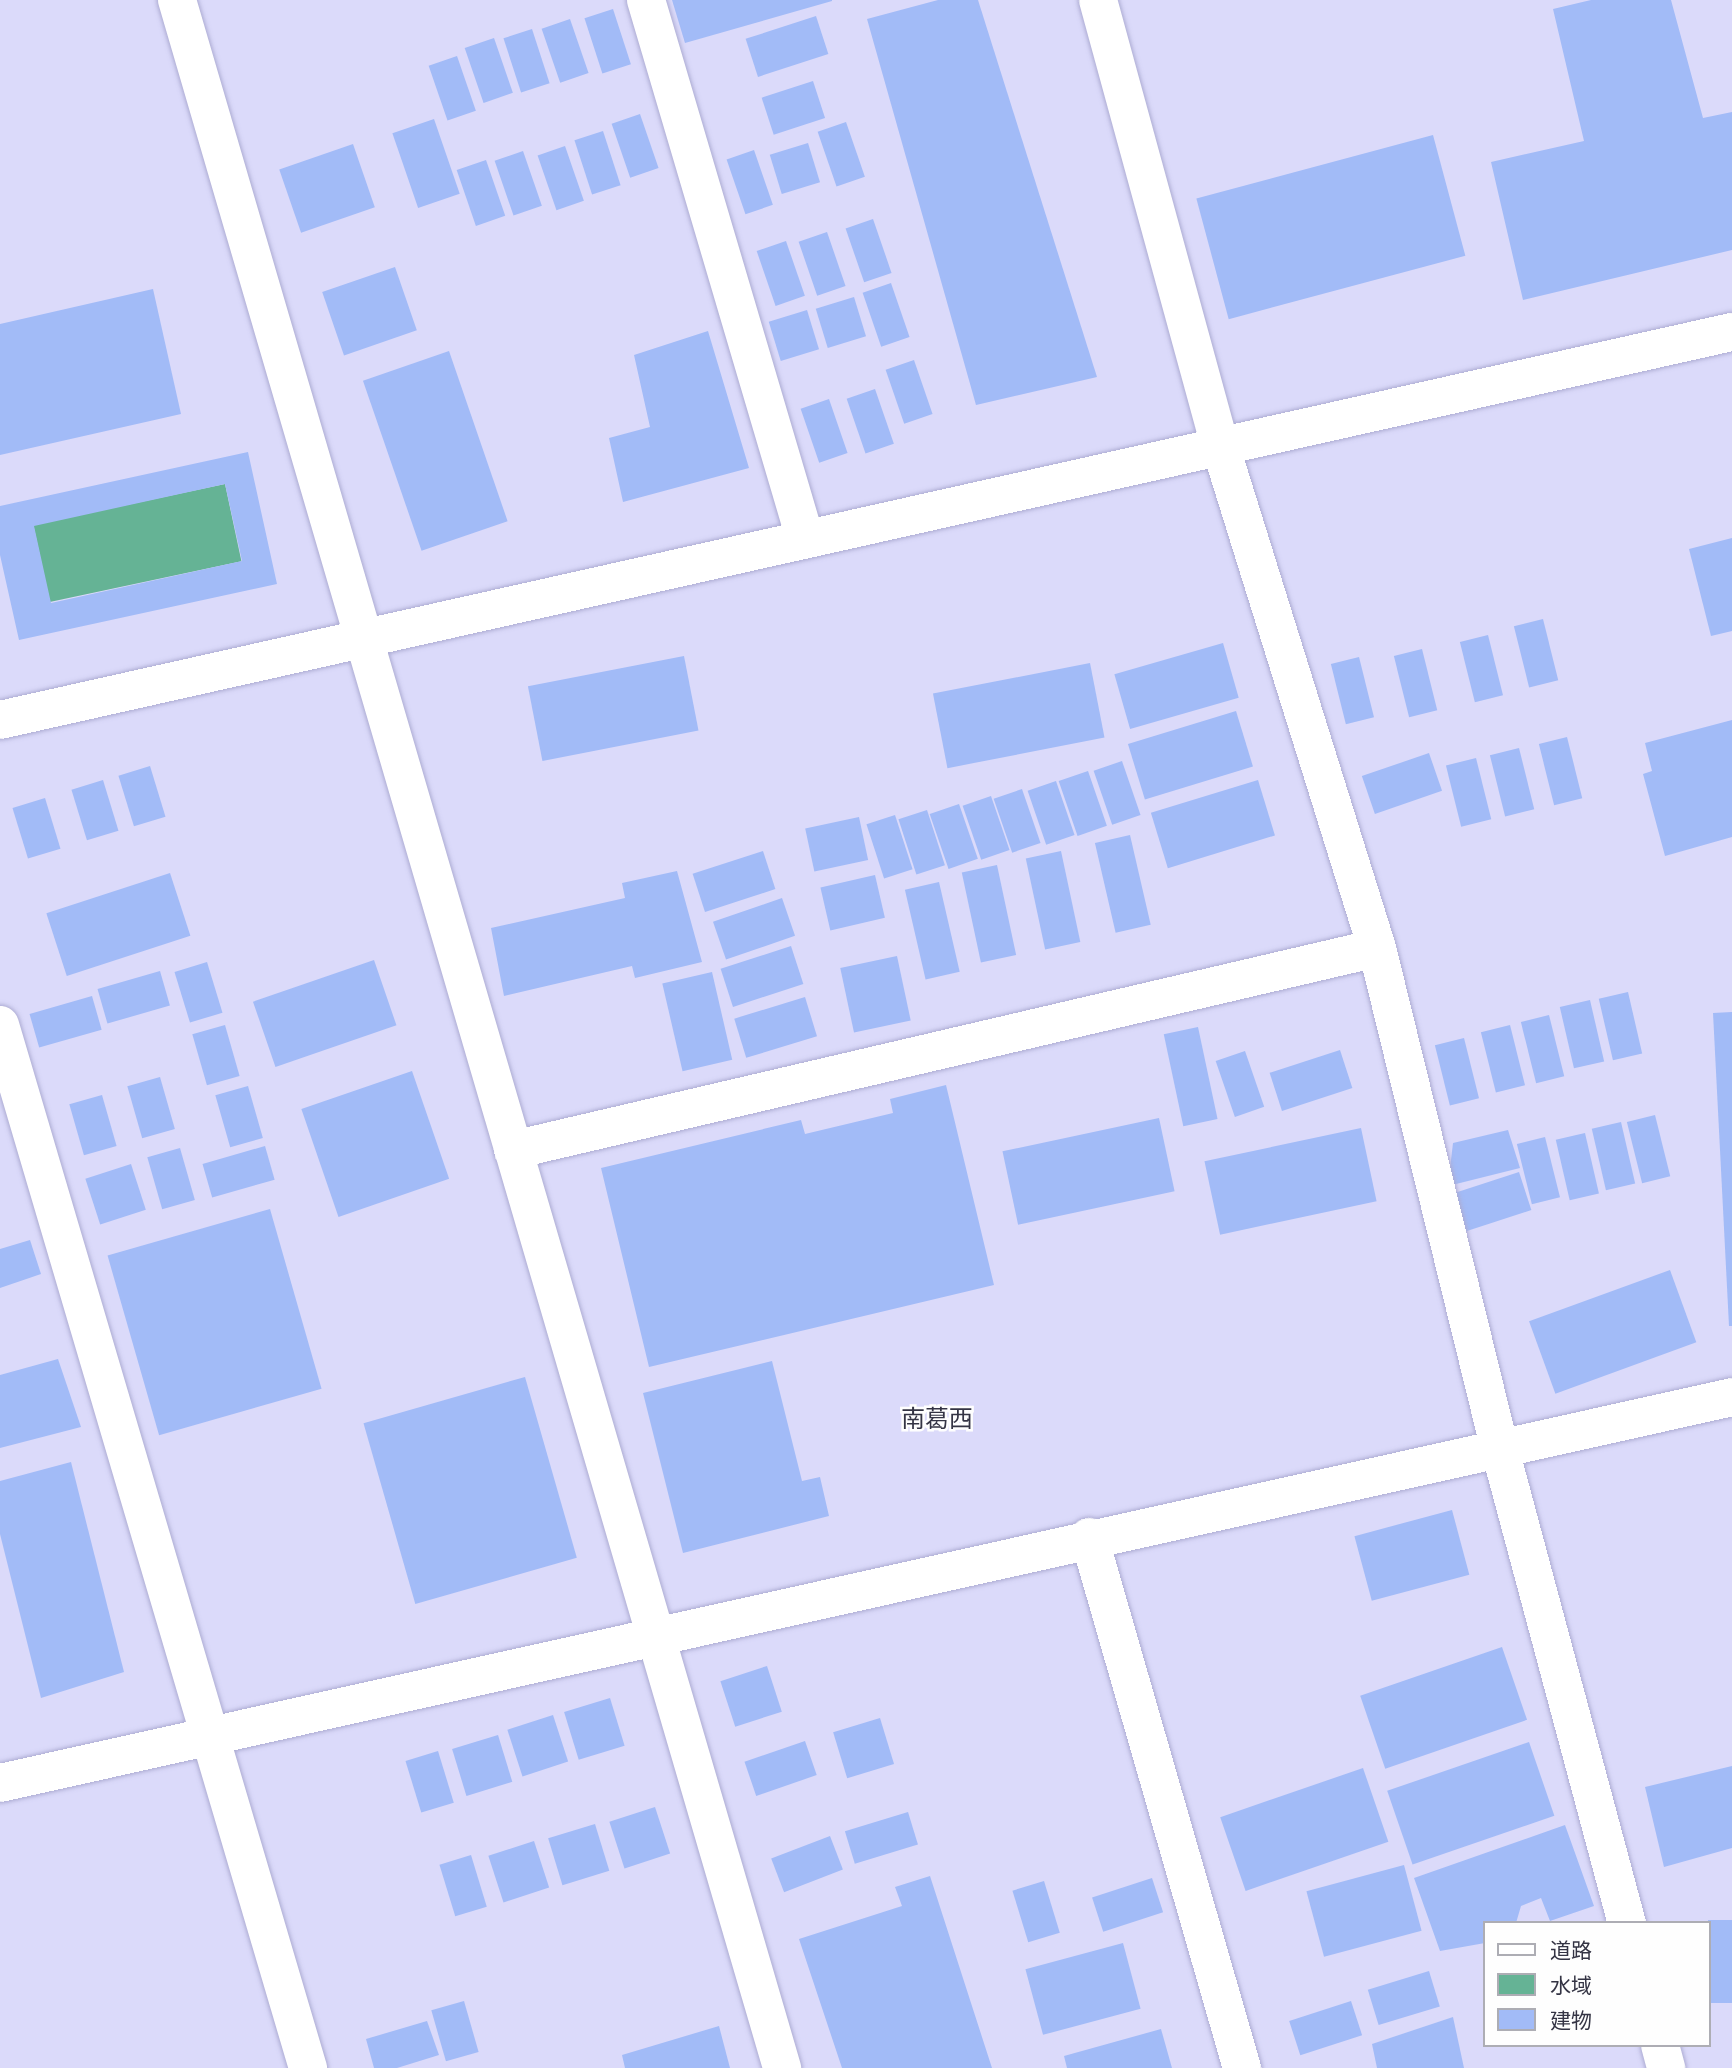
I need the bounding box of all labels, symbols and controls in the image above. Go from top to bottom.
district label: 南葛西 [901,1406,973,1434]
legend [1484,1921,1711,2047]
text: 道路 [1550,1936,1592,1966]
text: 水域 [1550,1971,1592,2001]
text: 建物 [1550,2006,1592,2036]

